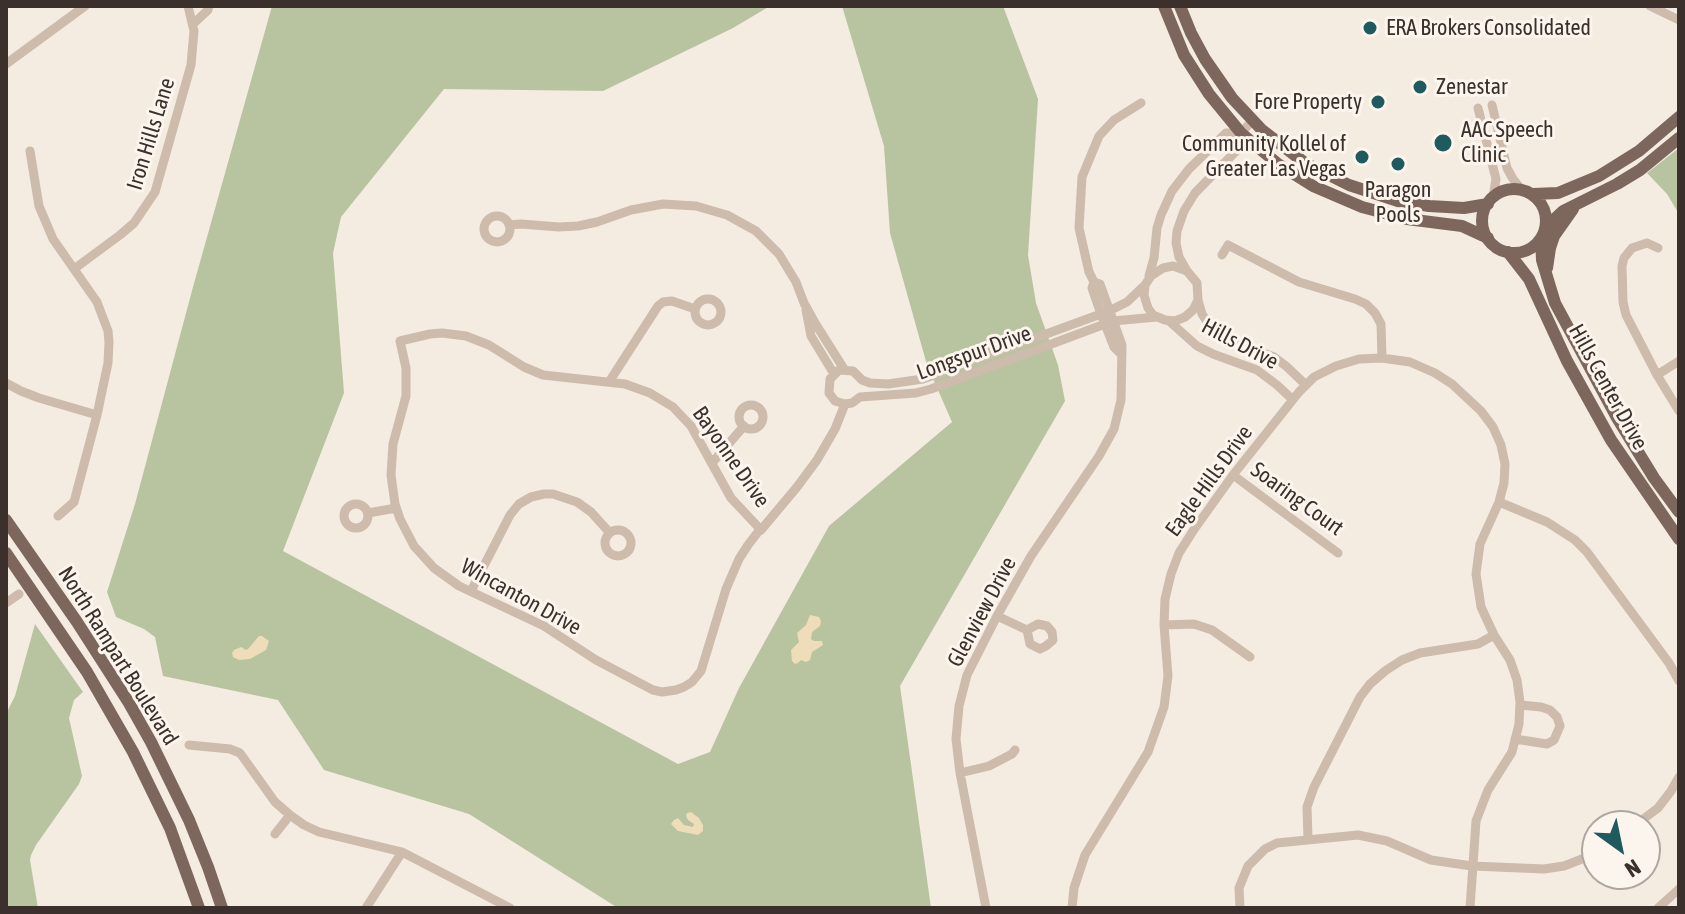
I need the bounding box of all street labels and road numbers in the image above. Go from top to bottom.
street label: Iron Hills Lane [121,75,181,193]
street label: Hills Drive [1197,313,1283,375]
street label: Longspur Drive [913,320,1035,386]
street label: Hills Center Drive [1563,320,1653,454]
street label: Bayonne Drive [687,402,775,512]
street label: Eagle Hills Drive [1160,420,1258,542]
street label: Soaring Court [1246,457,1348,541]
street label: Wincanton Drive [456,553,586,641]
street label: Glenview Drive [942,553,1022,671]
street label: North Rampart Boulevard [52,562,184,750]

